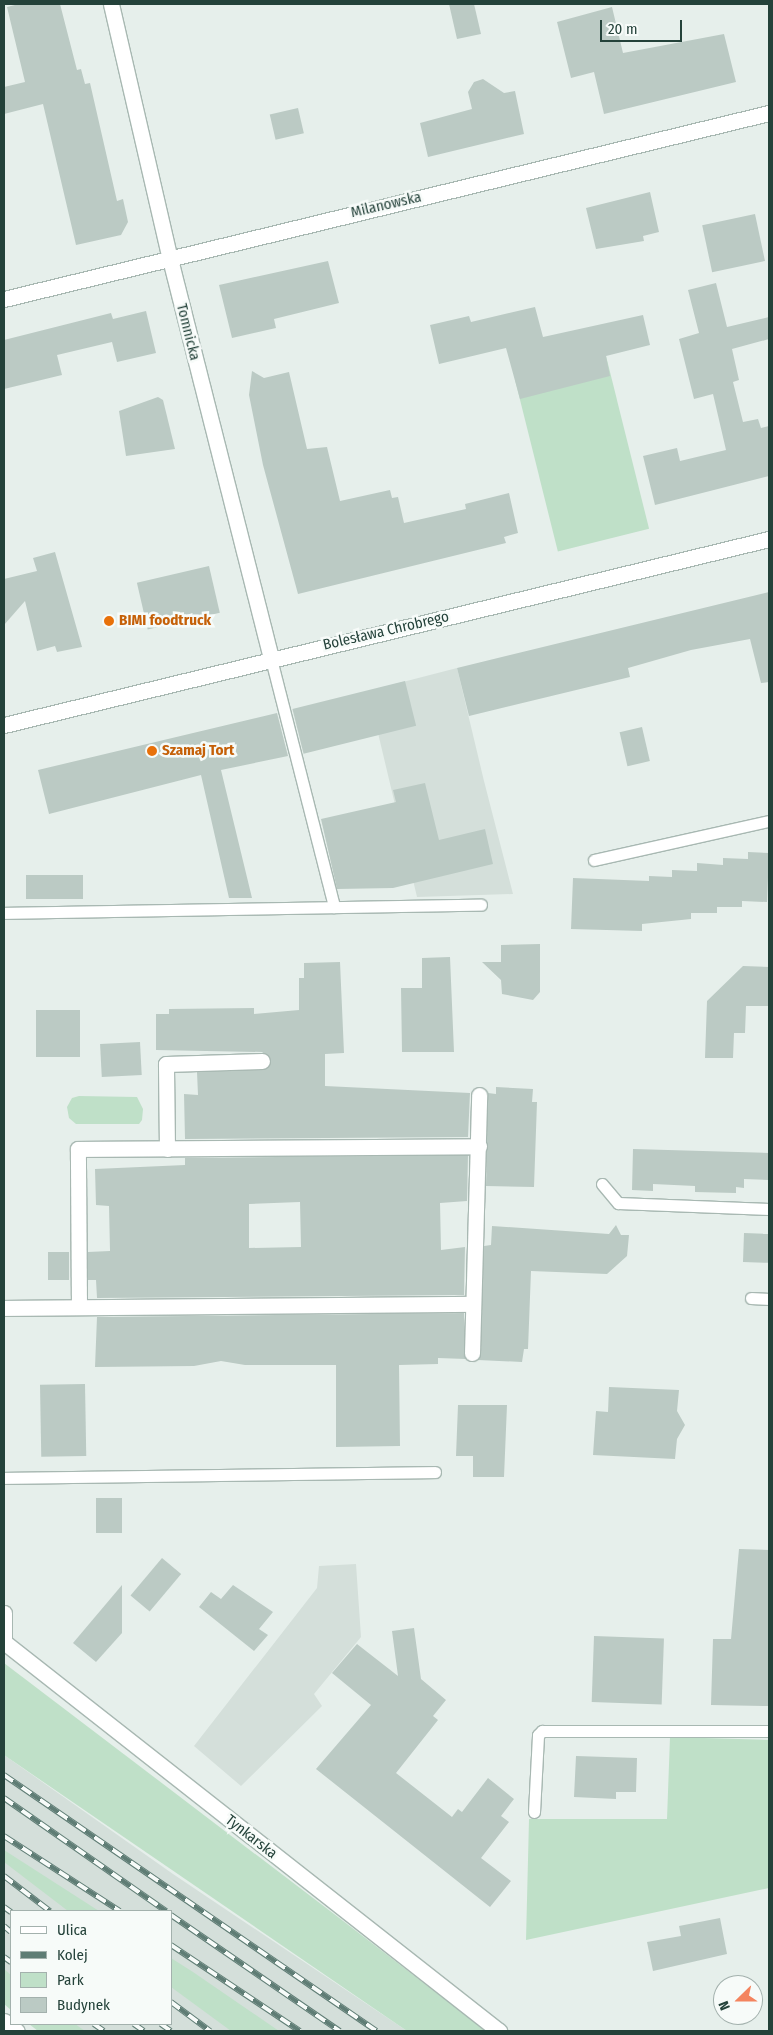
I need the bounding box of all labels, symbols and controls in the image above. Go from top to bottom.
scale bar [603,10,686,42]
text: 20 m [608,20,638,38]
street label: Milanowska [349,188,423,222]
street label: Tomnicka [172,302,204,362]
street label: Bolesława Chrobrego [321,608,451,654]
place label: BIMI foodtruck [119,612,211,630]
marker: BIMI foodtruck [103,615,115,627]
place label: Szamaj Tort [162,742,234,760]
marker: Szamaj Tort [146,745,158,757]
street label: Tynkarska [222,1811,280,1863]
legend [10,1910,172,2025]
text: Ulica [57,1921,87,1939]
text: Kolej [57,1946,88,1964]
text: Park [57,1971,84,1989]
north arrow [713,1975,763,2025]
text: Budynek [57,1996,110,2014]
text: N [715,1998,734,2013]

